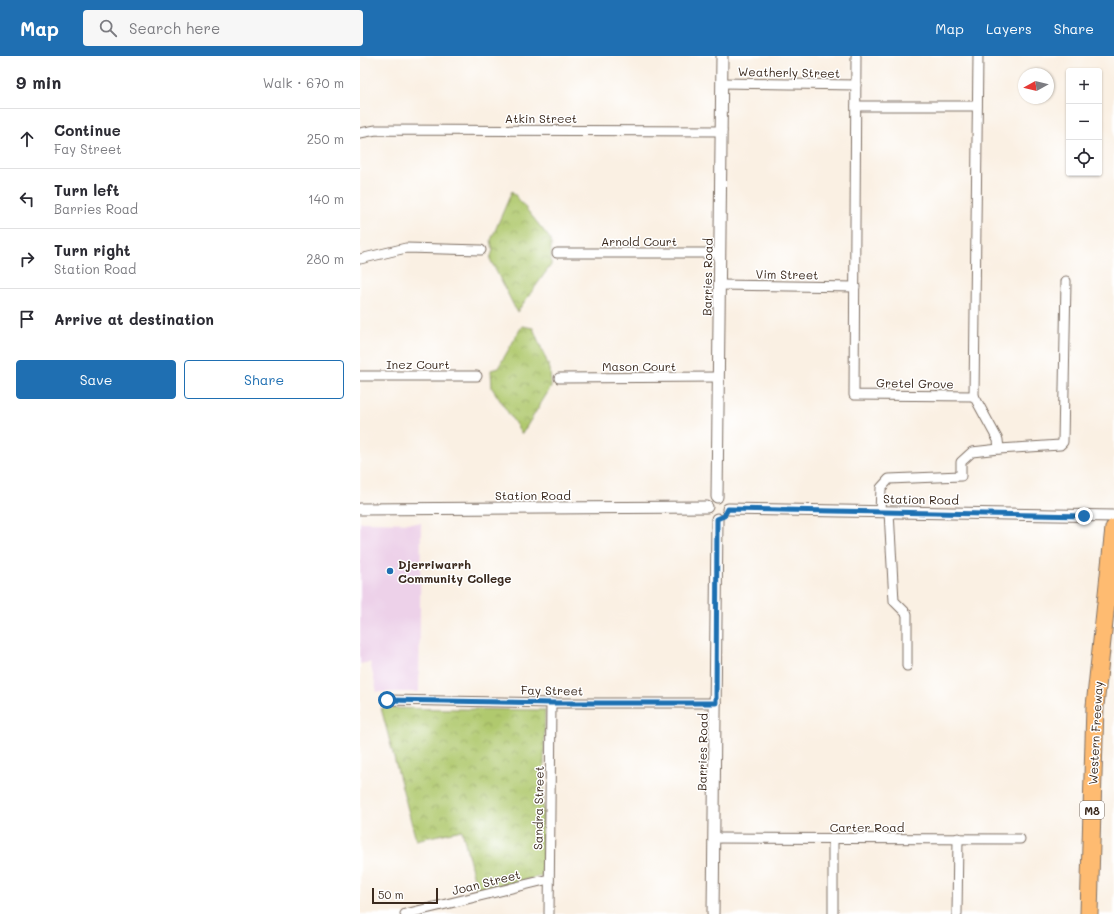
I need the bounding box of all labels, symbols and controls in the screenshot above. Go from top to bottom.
search box [83,10,363,46]
text: Map [20,16,59,41]
icon: search [97,17,119,39]
text: Search here [129,18,220,38]
text: Map [935,19,964,38]
text: Layers [986,19,1032,38]
text: Share [1054,19,1094,38]
street label: Weatherly Street [738,63,840,81]
north arrow [1018,68,1054,104]
map controls [1066,68,1102,176]
button: + [1066,68,1102,104]
text: 9 min [16,71,61,93]
text: Walk · 670 m [263,74,344,91]
button: − [1066,104,1102,140]
street label: Atkin Street [505,110,577,126]
text: Continue [54,120,121,140]
icon: ahead [16,128,38,150]
text: 250 m [307,130,344,147]
text: Fay Street [54,140,122,157]
button: locate [1066,140,1102,176]
text: Turn left [54,180,119,200]
icon: left [16,188,38,210]
text: 140 m [308,190,344,207]
text: Barries Road [54,200,138,217]
street label: Arnold Court [601,233,677,249]
street label: Barries Road [698,238,716,316]
text: Turn right [54,240,131,260]
icon: right [16,248,38,270]
text: 280 m [306,250,344,267]
text: Station Road [54,260,136,277]
street label: Vim Street [755,265,819,283]
icon: arrive [16,308,38,330]
text: Arrive at destination [54,309,214,329]
street label: Inez Court [386,356,450,372]
street label: Mason Court [602,358,676,374]
button: Save [16,360,176,399]
button: Share [184,360,344,399]
street label: Gretel Grove [876,374,954,392]
street label: Station Road [495,487,571,503]
street label: Station Road [883,490,960,508]
route end [1075,507,1093,525]
place label: Djerriwarrh Community College [398,556,511,586]
marker: Djerriwarrh Community College [385,566,395,576]
street label: Fay Street [521,681,583,699]
street label: Western Freeway [1084,681,1106,785]
route start [378,691,396,709]
street label: Barries Road [693,713,711,791]
street label: Sandra Street [529,766,547,850]
road number: M8 [1080,801,1104,819]
street label: Carter Road [830,819,905,835]
street label: Joan Street [450,866,522,898]
scale bar [372,886,438,905]
text: 50 m [378,887,404,902]

